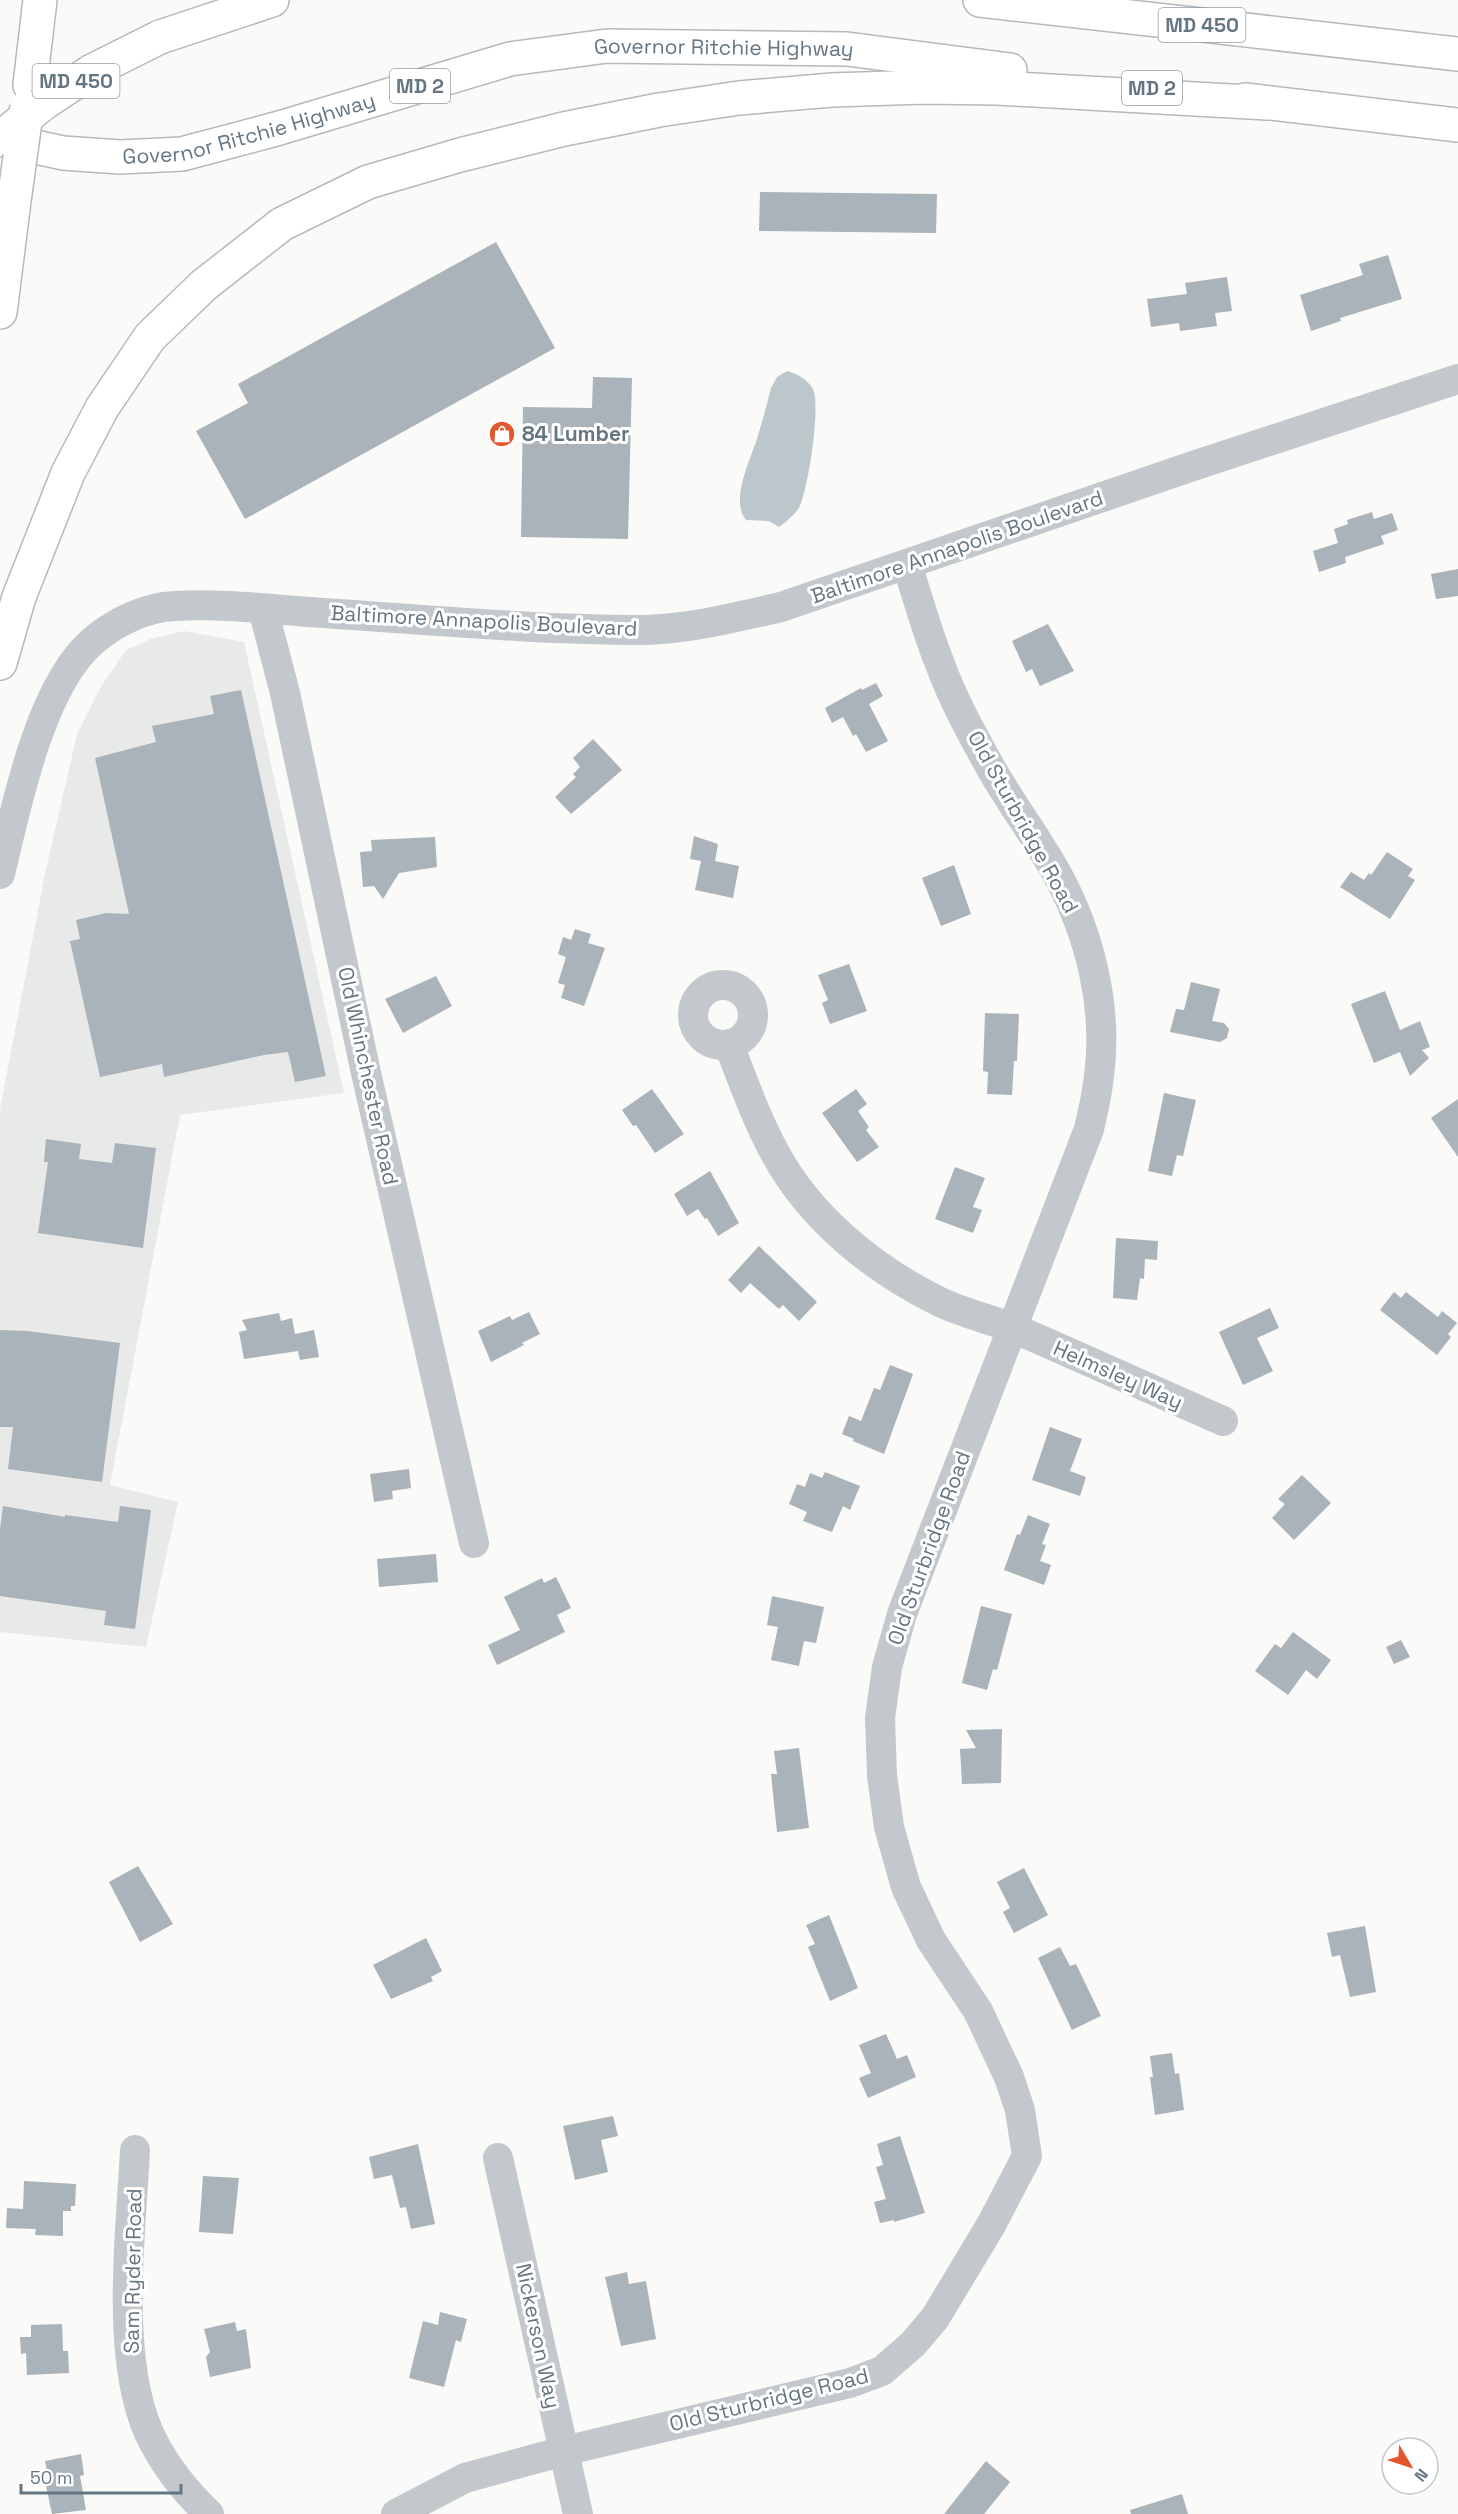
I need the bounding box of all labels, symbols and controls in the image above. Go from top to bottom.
road number: MD 450 [1158,8,1246,42]
street label: Governor Ritchie Highway [592,32,855,63]
road number: MD 450 [32,64,119,98]
road number: MD 2 [390,69,450,103]
road number: MD 2 [1122,71,1182,105]
street label: Governor Ritchie Highway [122,86,378,170]
shop icon: 84 Lumber [487,419,517,449]
place label: 84 Lumber [522,420,629,447]
street label: Baltimore Annapolis Boulevard [807,484,1107,609]
street label: Baltimore Annapolis Boulevard [330,599,638,642]
street label: Old Sturbridge Road [962,726,1085,918]
street label: Old Whinchester Road [332,964,405,1188]
street label: Helmsley Way [1049,1334,1187,1415]
street label: Old Sturbridge Road [881,1447,976,1648]
street label: Sam Ryder Road [118,2188,147,2354]
street label: Nickerson Way [510,2261,567,2411]
street label: Old Sturbridge Road [666,2362,871,2437]
north arrow [1380,2436,1440,2496]
scale bar [21,2457,182,2495]
text: N [1410,2464,1433,2486]
text: 50 m [30,2466,72,2489]

